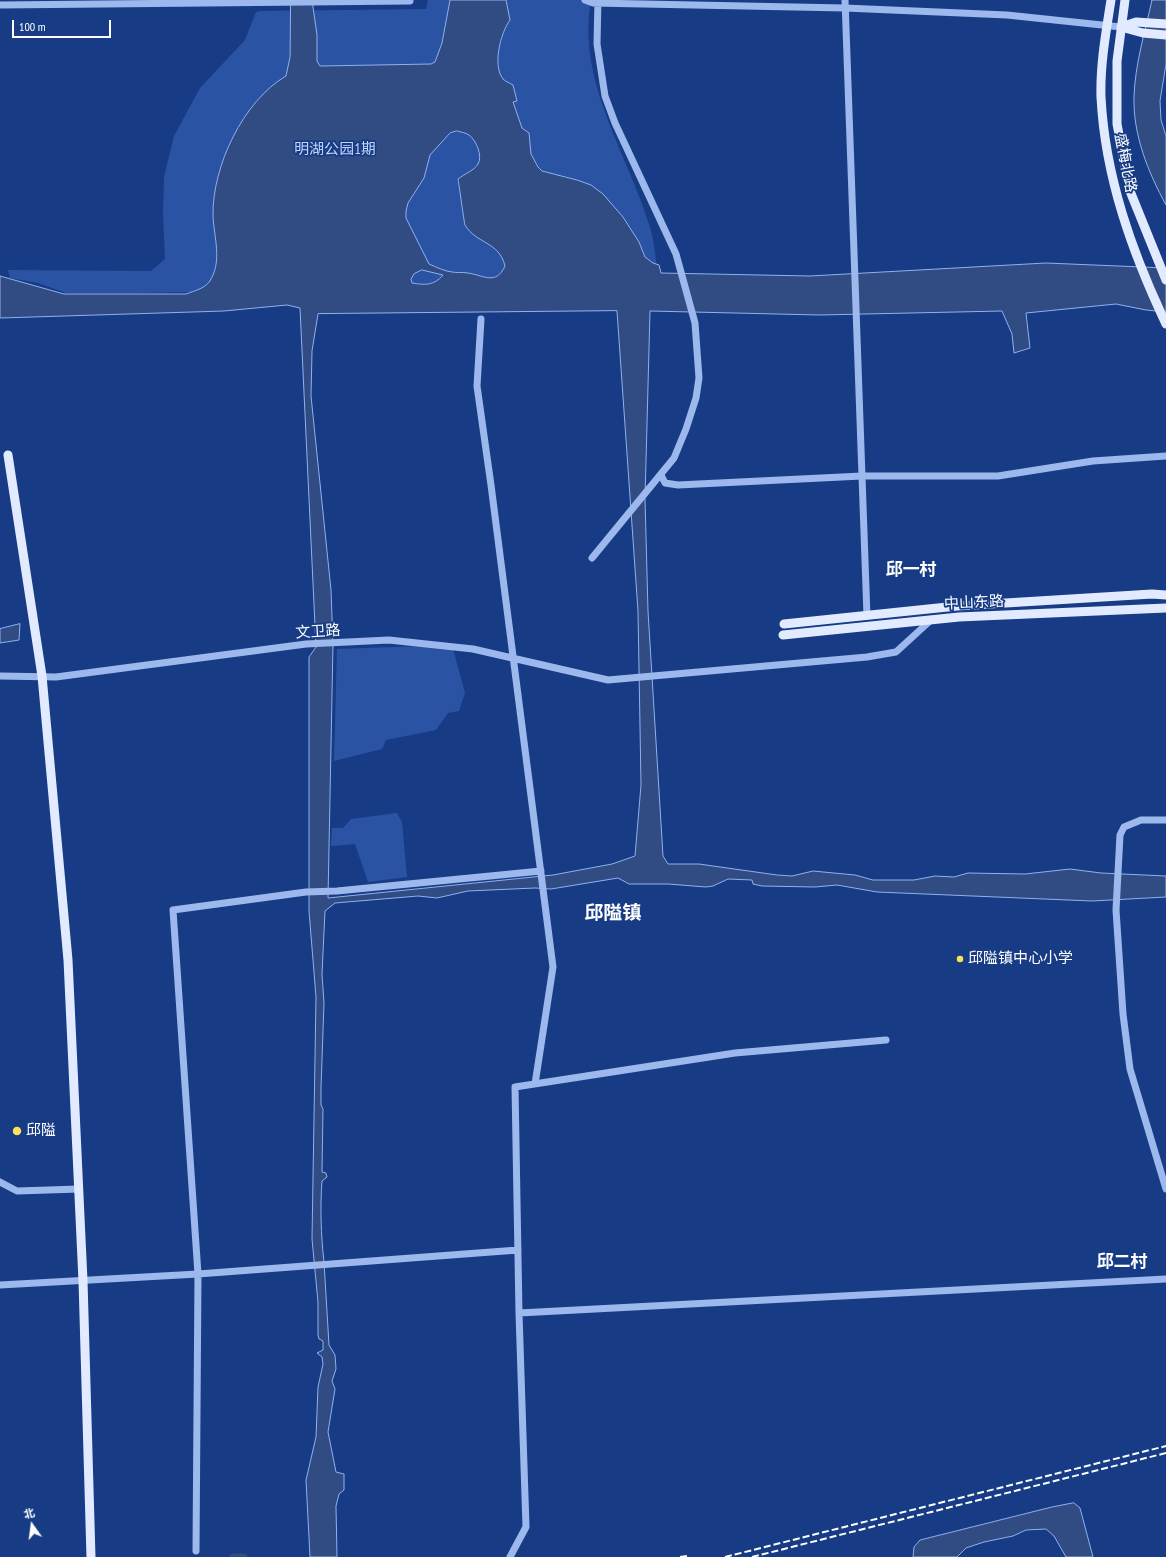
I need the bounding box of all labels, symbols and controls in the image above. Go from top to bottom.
scale bar [14,12,113,38]
text: 100 m [19,19,46,34]
street label: 盛梅北路 [1110,132,1140,194]
park label: 明湖公园1期 [294,141,376,159]
district label: 邱一村 [886,560,936,580]
street label: 中山东路 [944,592,1004,614]
street label: 文卫路 [295,621,341,643]
district label: 邱隘镇 [585,903,641,925]
place label: 邱隘镇中心小学 [968,950,1073,968]
marker: 邱隘镇中心小学 [955,954,965,964]
place label: 邱隘 [26,1122,56,1140]
marker: 邱隘 [11,1125,23,1137]
district label: 邱二村 [1097,1252,1147,1272]
north arrow [12,1505,52,1545]
text: 北 [22,1505,36,1521]

